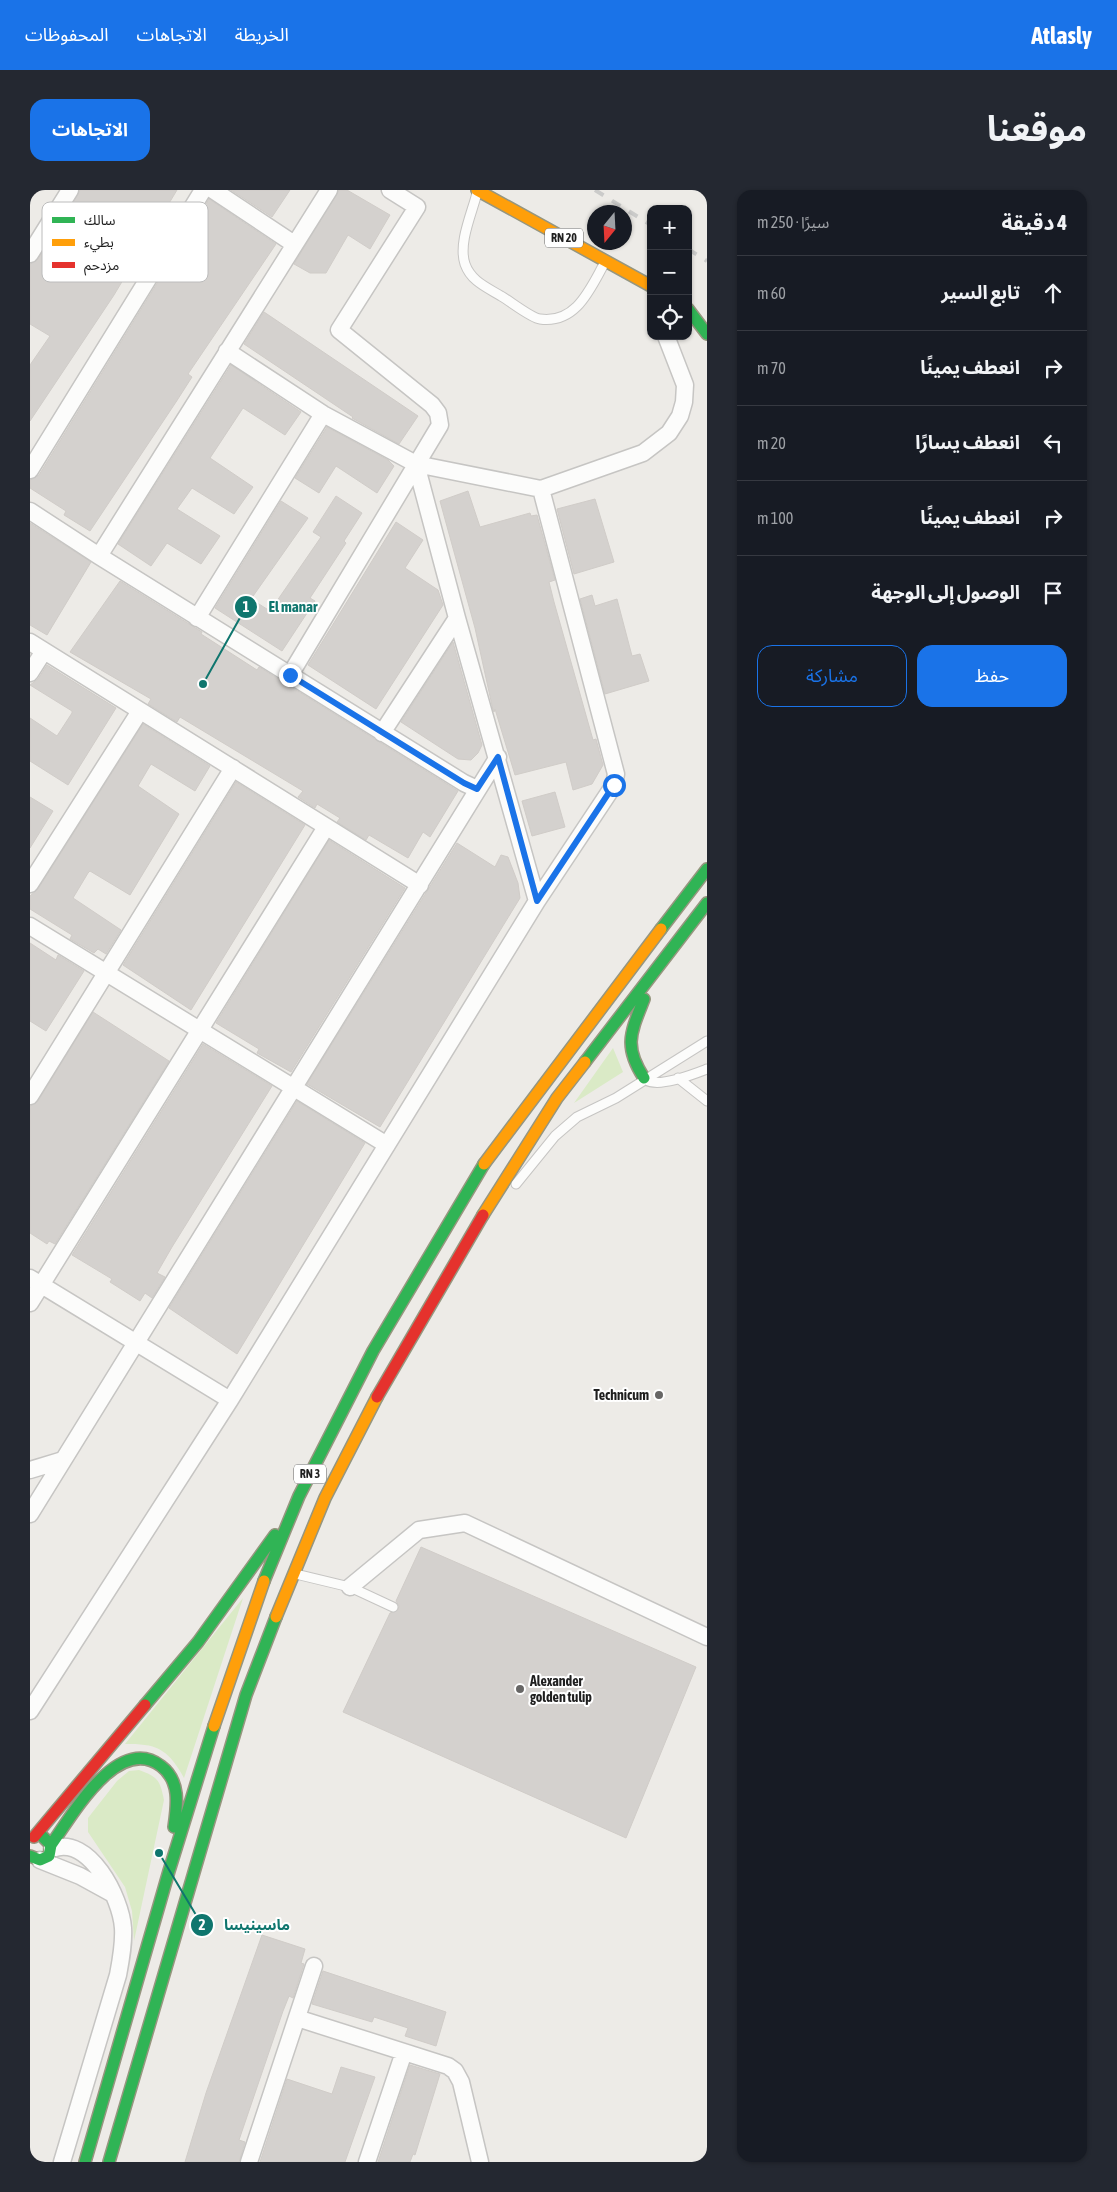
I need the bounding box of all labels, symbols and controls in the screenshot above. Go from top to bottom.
text: Atlasly [1031,22,1092,49]
text: المحفوظات [25,24,109,45]
text: الاتجاهات [137,24,207,45]
text: الخريطة [235,24,289,45]
button: الاتجاهات [30,99,150,161]
text: موقعنا [987,108,1087,148]
legend [42,202,208,282]
north arrow [587,205,632,250]
map controls [647,205,692,340]
button: + [647,205,692,250]
text: 4 دقيقة [1001,210,1067,234]
text: سالك [84,212,116,228]
text: سيرًا · 250 m [757,213,829,231]
road number: RN 20 [545,228,583,248]
text: بطيء [84,234,114,253]
button: − [647,250,692,295]
text: مزدحم [84,257,119,276]
icon: ahead [1039,279,1067,307]
text: تابع السير [941,281,1020,303]
text: 60 m [757,284,786,302]
button: locate [647,295,692,340]
icon: right [1039,354,1067,382]
text: انعطف يمينًا [920,356,1020,378]
text: 70 m [757,359,786,377]
icon: left [1039,429,1067,457]
text: انعطف يسارًا [915,431,1020,453]
text: 20 m [757,434,786,452]
icon: right [1039,504,1067,532]
text: انعطف يمينًا [920,506,1020,528]
text: 100 m [757,509,793,527]
icon: arrive [1039,579,1067,607]
text: الوصول إلى الوجهة [871,581,1020,603]
callout: El manar [234,592,328,622]
text: 1 [242,598,250,615]
text: El manar [269,598,318,615]
button: مشاركة [757,645,907,707]
button: حفظ [917,645,1067,707]
route end [279,664,302,687]
route start [603,774,626,797]
place label: Technicum [593,1387,649,1403]
marker: Technicum [653,1389,665,1401]
road number: RN 3 [294,1464,326,1484]
place label: Alexander golden tulip [529,1673,592,1705]
marker: Alexander golden tulip [514,1683,526,1695]
callout: ماسينيسا [189,1910,300,1940]
text: 2 [198,1916,206,1933]
text: ماسينيسا [224,1916,290,1933]

